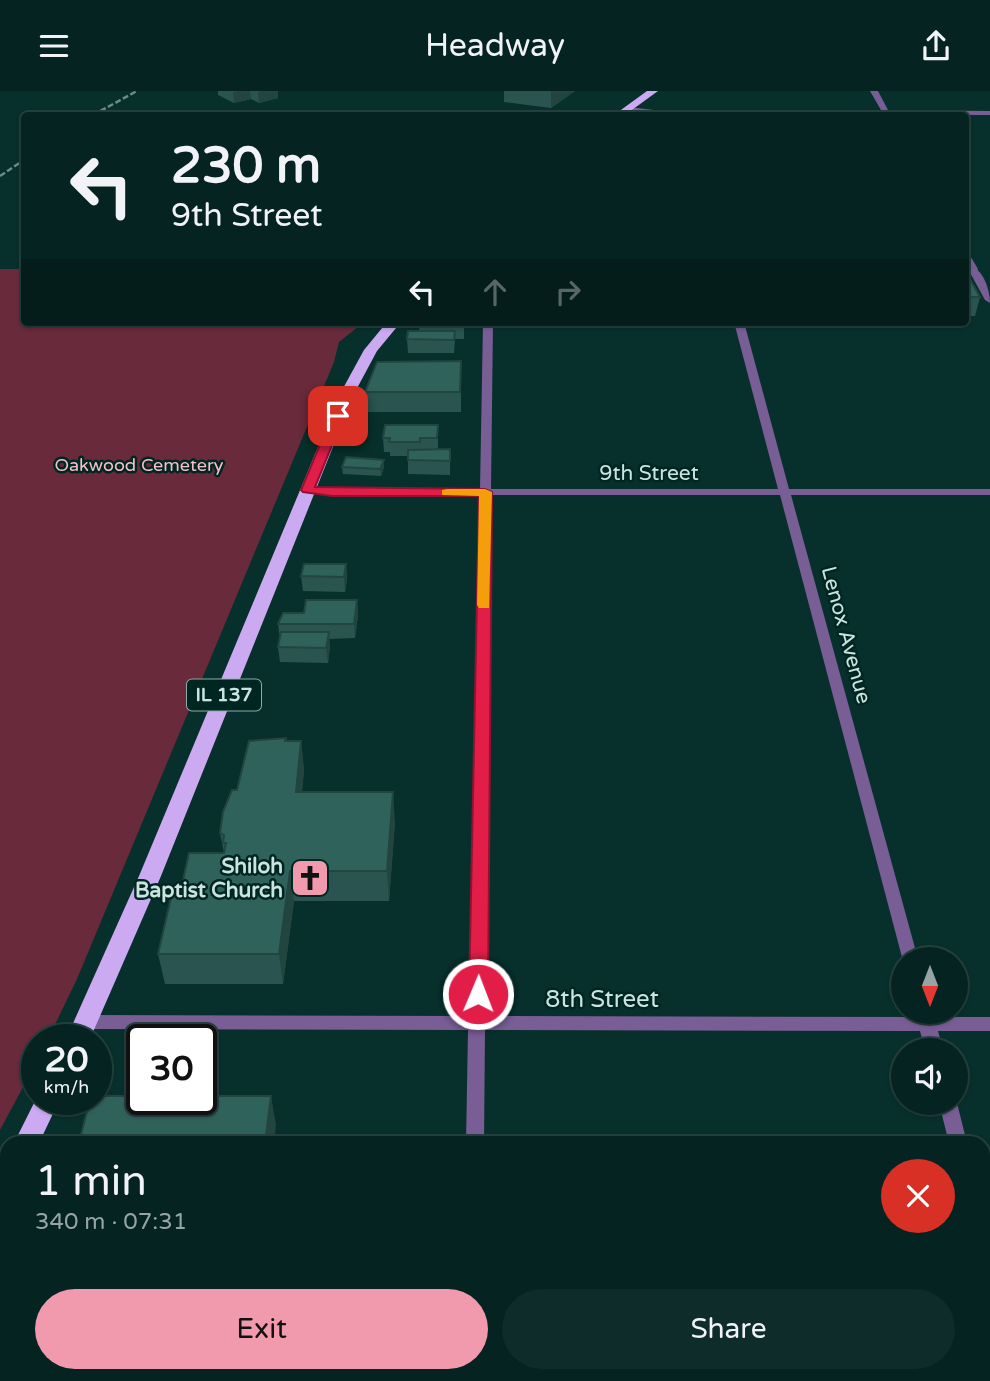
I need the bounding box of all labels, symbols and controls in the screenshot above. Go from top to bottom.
icon: menu [35,27,73,65]
text: Headway [425,27,565,65]
icon: share [917,27,955,65]
text: 230 m [171,137,321,196]
icon: left [56,140,147,231]
text: 9th Street [171,197,323,235]
icon: left [403,273,441,311]
icon: ahead [476,273,514,311]
icon: right [549,273,587,311]
pin [308,386,368,446]
icon: arrive [319,397,357,435]
park label: Oakwood Cemetery [54,454,224,476]
street label: 9th Street [599,461,699,486]
street label: Lenox Avenue [816,564,876,707]
road number: IL 137 [187,680,261,711]
place label: Shiloh Baptist Church [135,854,283,903]
church icon: Shiloh Baptist Church [289,857,331,899]
north arrow [891,947,968,1024]
map controls [891,947,968,1115]
position arrow [441,957,515,1031]
street label: 8th Street [545,985,659,1014]
speed limit sign: 30 [126,1024,217,1115]
button: sound [891,1038,968,1115]
text: 20 [45,1039,88,1081]
text: km/h [44,1076,89,1098]
text: 1 min [35,1156,147,1207]
button: close [881,1159,955,1233]
text: 340 m · 07:31 [35,1208,187,1236]
button: Exit [35,1289,488,1369]
button: Share [502,1289,955,1369]

